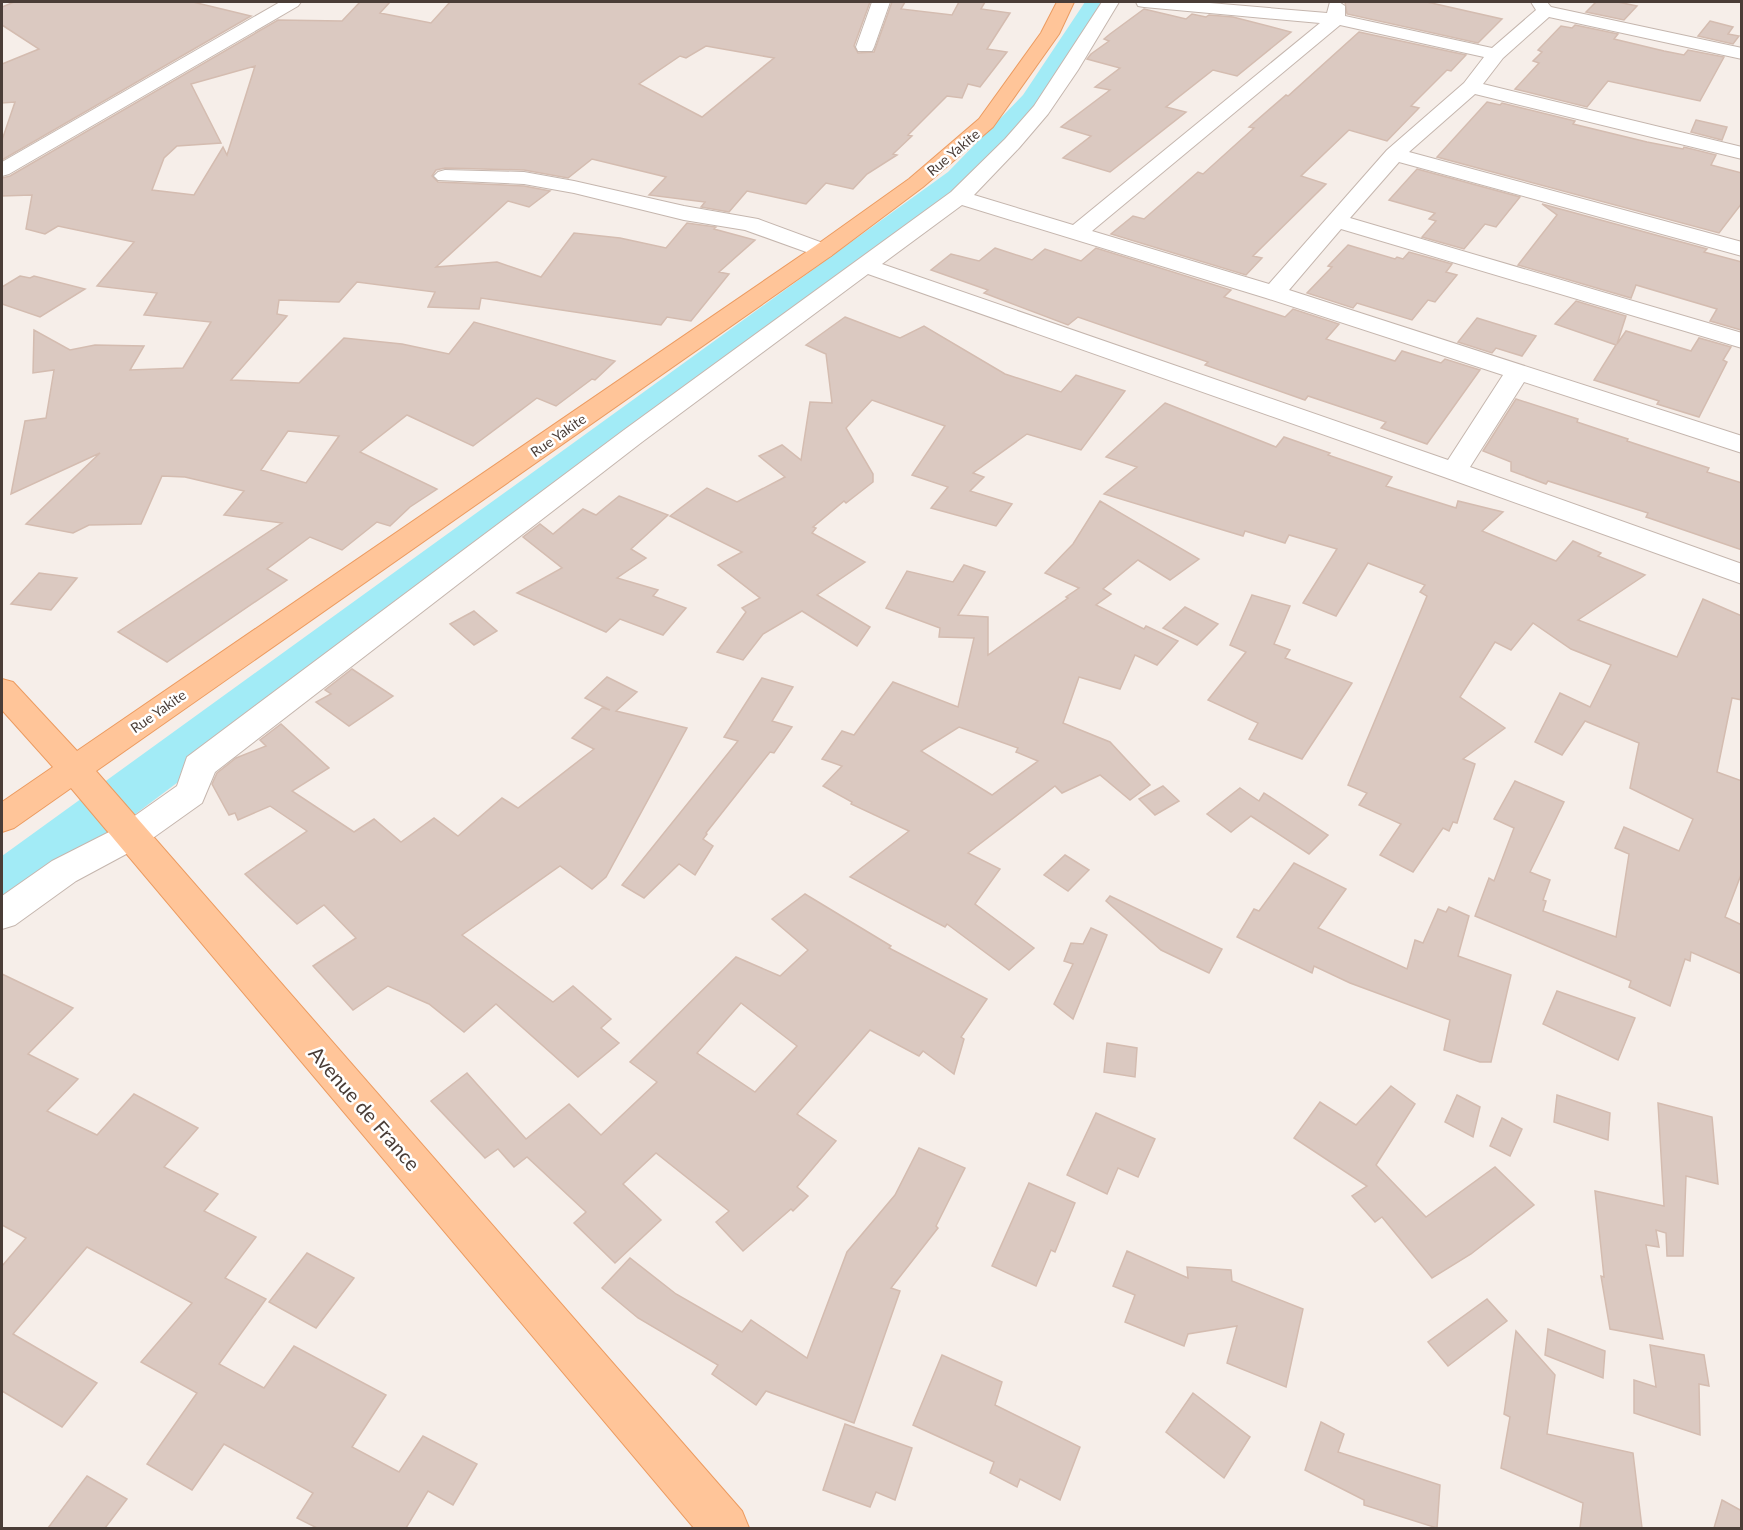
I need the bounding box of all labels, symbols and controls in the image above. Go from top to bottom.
street label: Rue Yakite [923,125,983,179]
street label: Rue Yakite [527,410,589,460]
street label: Rue Yakite [127,686,189,736]
street label: Avenue de France [305,1041,425,1175]

